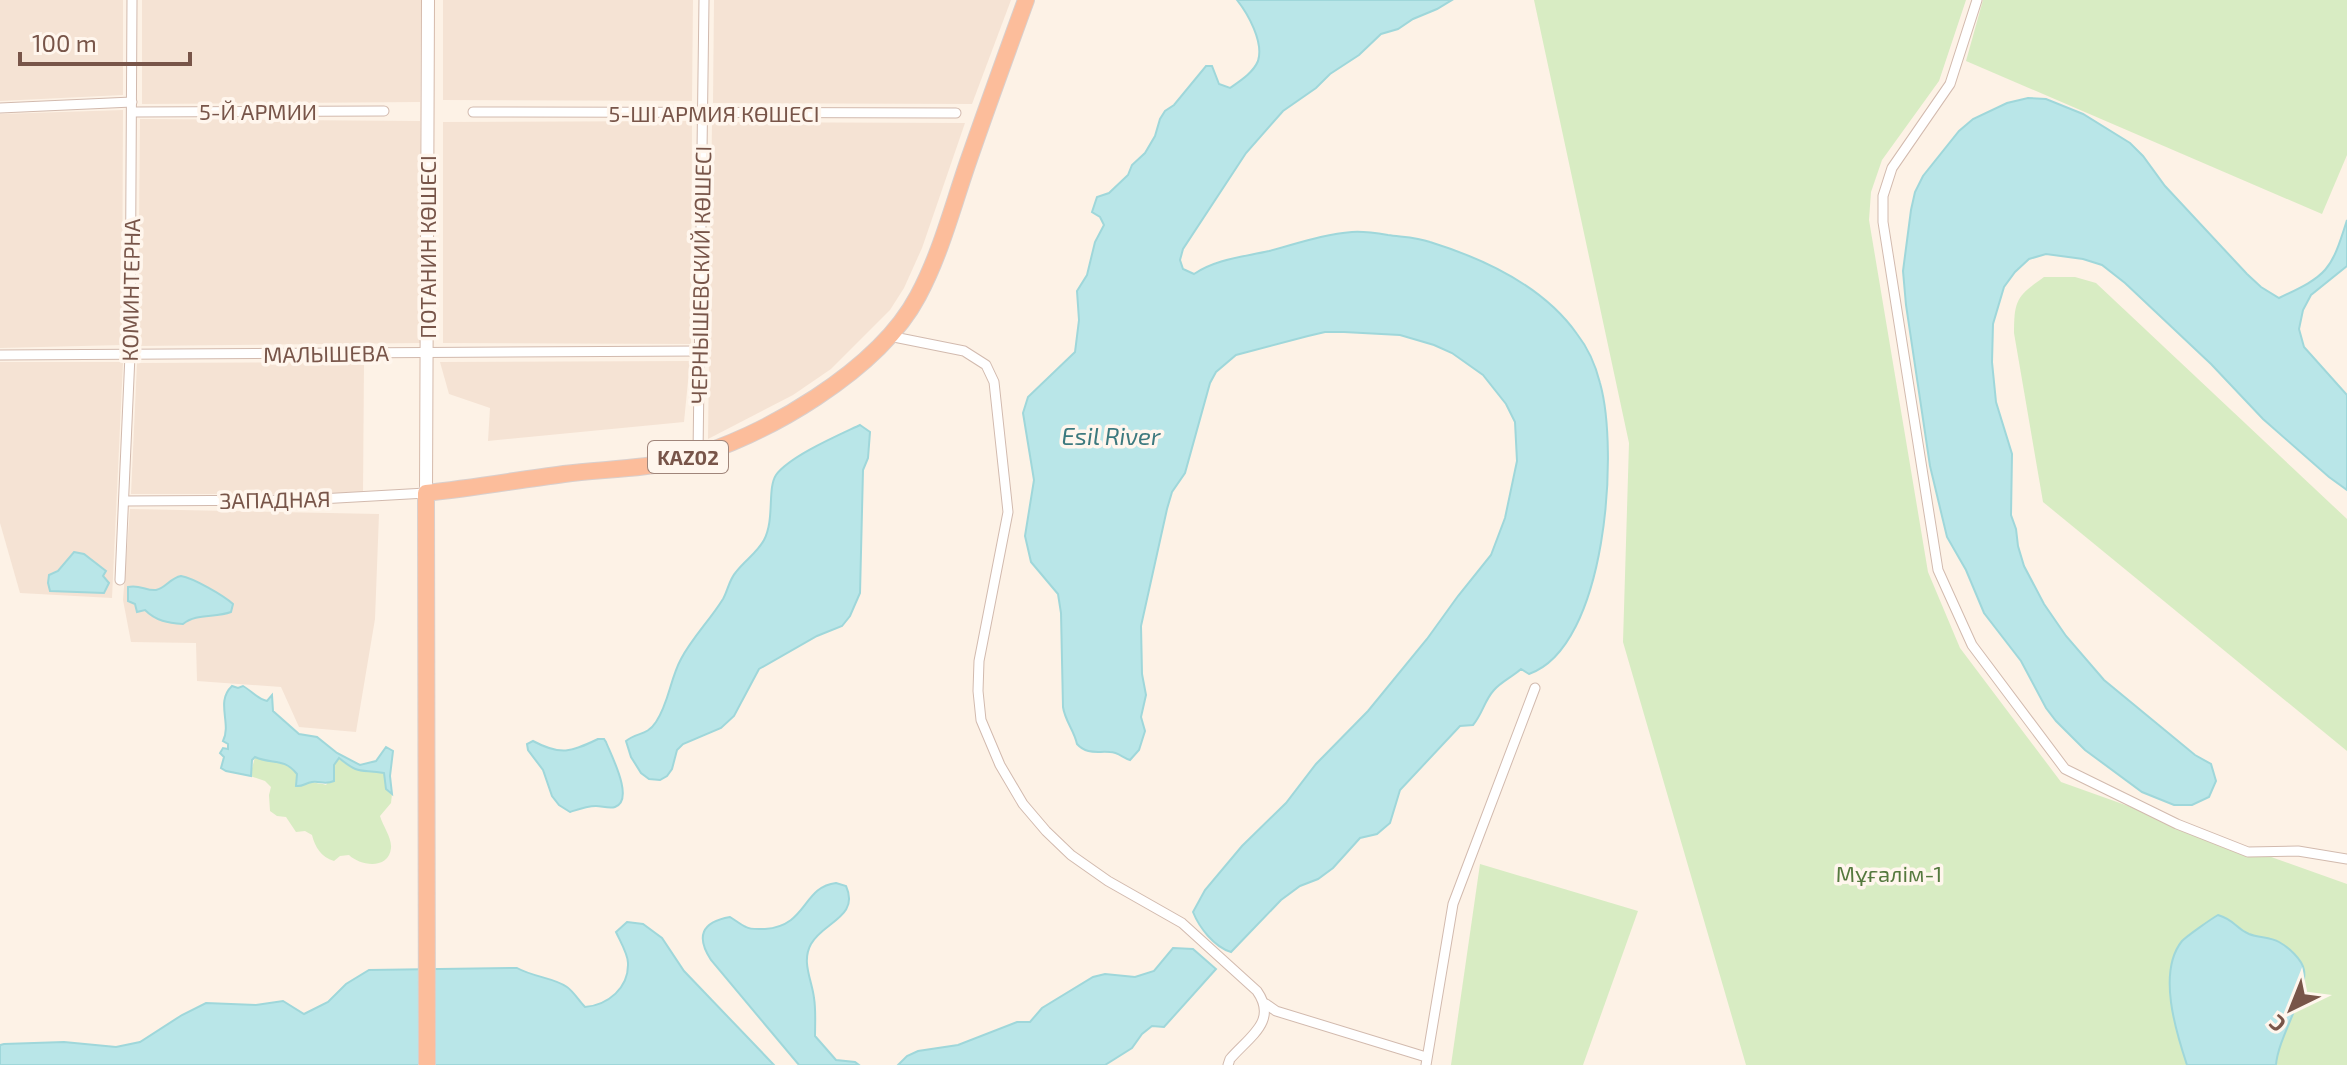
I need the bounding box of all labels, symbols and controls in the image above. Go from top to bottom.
scale bar [20,16,190,66]
text: 100 m [32,28,97,57]
street label: 5-Й АРМИИ [199,98,317,124]
street label: 5-ШІ АРМИЯ КӨШЕСІ [609,100,819,126]
street label: ЧЕРНЫШЕВСКИЙ КӨШЕСІ [685,146,715,404]
street label: ПОТАНИН КӨШЕСІ [414,155,440,339]
street label: КОМИНТЕРНА [116,218,144,362]
street label: МАЛЫШЕВА [263,339,390,367]
water label: Esil River [1061,421,1161,450]
road number: KAZ02 [648,441,728,473]
street label: ЗАПАДНАЯ [219,485,331,513]
park label: Мұғалім-1 [1836,860,1942,886]
north arrow [2251,969,2331,1049]
text: С [2263,1010,2290,1038]

